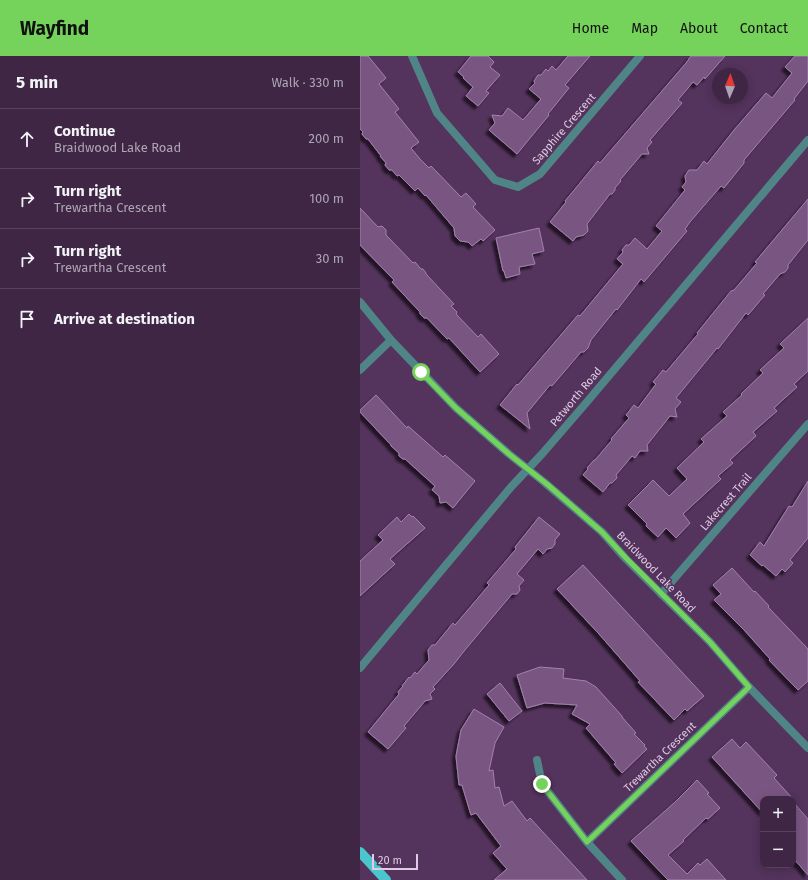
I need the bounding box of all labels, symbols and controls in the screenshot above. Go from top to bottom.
text: Wayfind [20,17,89,40]
text: Home [572,20,609,37]
text: Map [631,20,658,37]
text: About [680,20,718,37]
text: Contact [740,20,788,37]
north arrow [712,68,748,104]
text: 5 min [16,72,58,93]
text: Walk · 330 m [271,75,344,90]
street label: Sapphire Crescent [530,91,598,167]
text: Continue [54,122,115,140]
icon: ahead [16,128,38,150]
text: 200 m [308,131,344,146]
text: Braidwood Lake Road [54,140,181,155]
text: Turn right [54,182,121,200]
icon: right [16,188,38,210]
text: 100 m [309,191,344,206]
text: Trewartha Crescent [54,200,166,215]
text: Turn right [54,242,121,260]
icon: right [16,248,38,270]
text: 30 m [316,251,344,266]
text: Trewartha Crescent [54,260,166,275]
icon: arrive [16,308,38,330]
text: Arrive at destination [54,310,195,328]
route start [412,363,430,381]
street label: Petworth Road [547,365,605,429]
street label: Lakecrest Trail [698,471,754,533]
street label: Braidwood Lake Road [614,529,698,615]
street label: Trewartha Crescent [621,719,699,795]
route end [533,775,551,793]
map controls [760,796,796,868]
button: + [760,796,796,832]
button: − [760,832,796,868]
scale bar [372,852,418,871]
text: 20 m [378,854,402,867]

